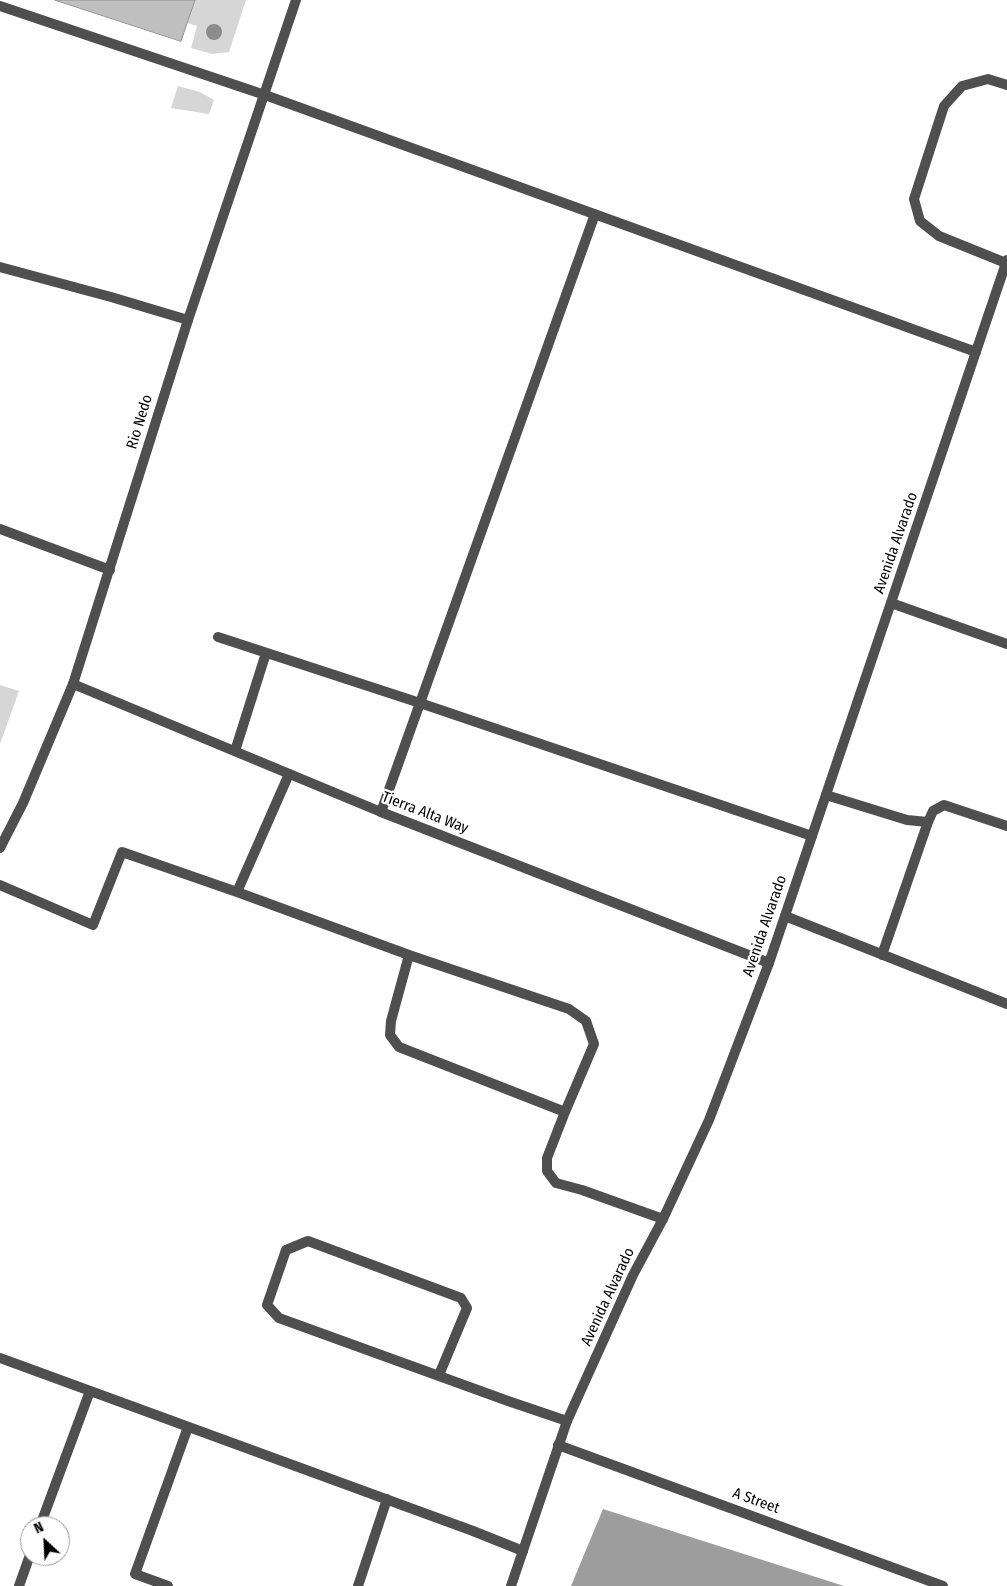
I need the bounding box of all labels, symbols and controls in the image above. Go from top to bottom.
street label: Rio Nedo [123,393,157,451]
street label: Avenida Alvarado [870,490,922,596]
street label: Tierra Alta Way [379,788,471,838]
street label: Avenida Alvarado [739,873,791,979]
street label: Avenida Alvarado [577,1245,639,1349]
street label: A Street [730,1484,782,1518]
north arrow [20,1516,70,1566]
text: N [31,1518,46,1537]

